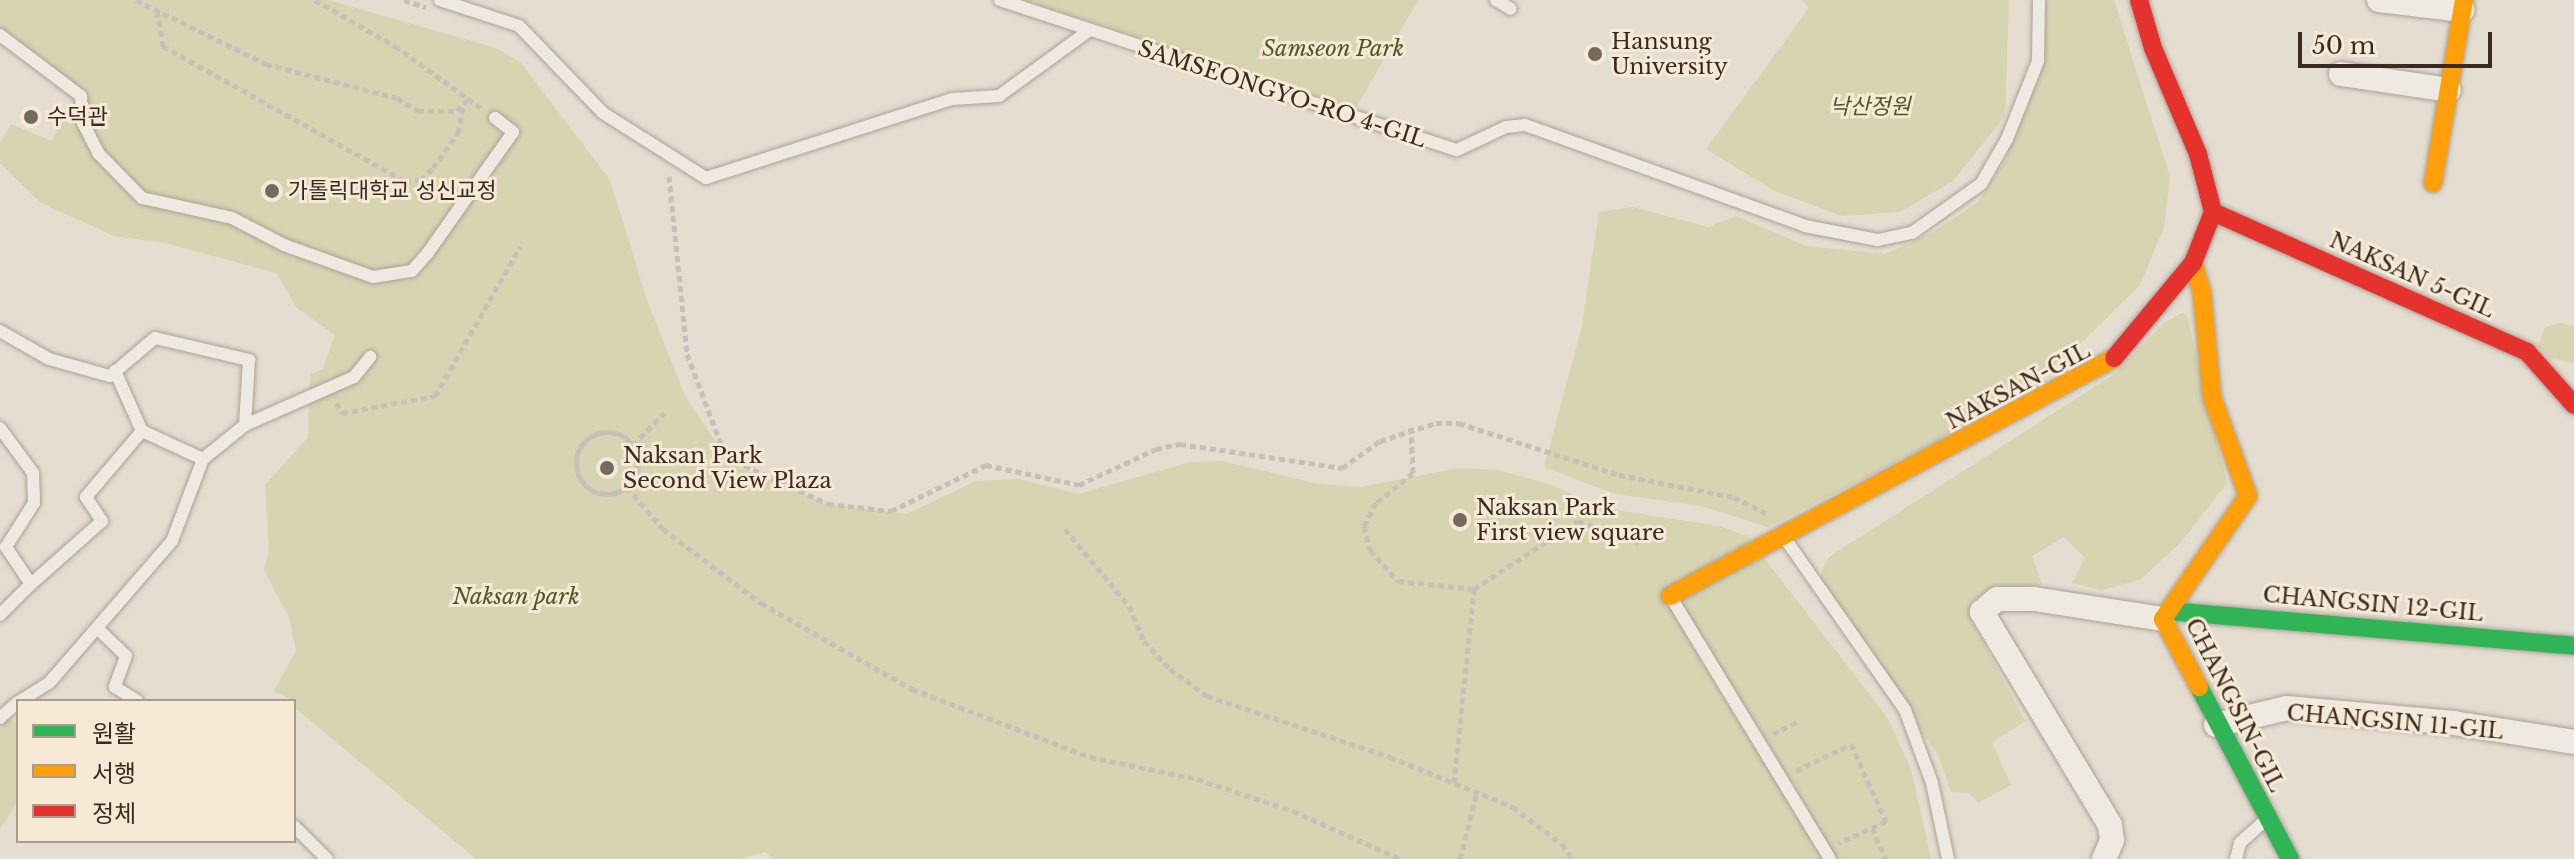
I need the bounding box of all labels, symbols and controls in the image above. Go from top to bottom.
scale bar [2302,16,2496,66]
place label: Hansung University [1611,28,1728,80]
text: 50 m [2312,31,2375,60]
street label: SAMSEONGYO-RO 4-GIL [1135,35,1429,153]
park label: Samseon Park [1262,36,1404,62]
marker: Hansung University [1586,45,1604,63]
park label: 낙산정원 [1830,94,1910,120]
place label: 수덕관 [47,104,108,130]
marker: 수덕관 [22,108,40,126]
place label: 가톨릭대학교 성신교정 [288,178,497,204]
marker: 가톨릭대학교 성신교정 [263,182,281,200]
street label: NAKSAN 5-GIL [2325,227,2499,323]
street label: NAKSAN-GIL [1942,337,2094,435]
place label: Naksan Park Second View Plaza [623,442,833,494]
marker: Naksan Park Second View Plaza [598,459,616,477]
place label: Naksan Park First view square [1476,494,1666,546]
marker: Naksan Park First view square [1451,511,1469,529]
street label: CHANGSIN 12-GIL [2262,581,2484,627]
park label: Naksan park [452,584,580,610]
street label: CHANGSIN-GIL [2180,614,2290,796]
legend [16,699,296,843]
street label: CHANGSIN 11-GIL [2286,699,2504,745]
text: 원활 [92,719,136,748]
text: 서행 [92,759,136,788]
text: 정체 [92,799,136,828]

